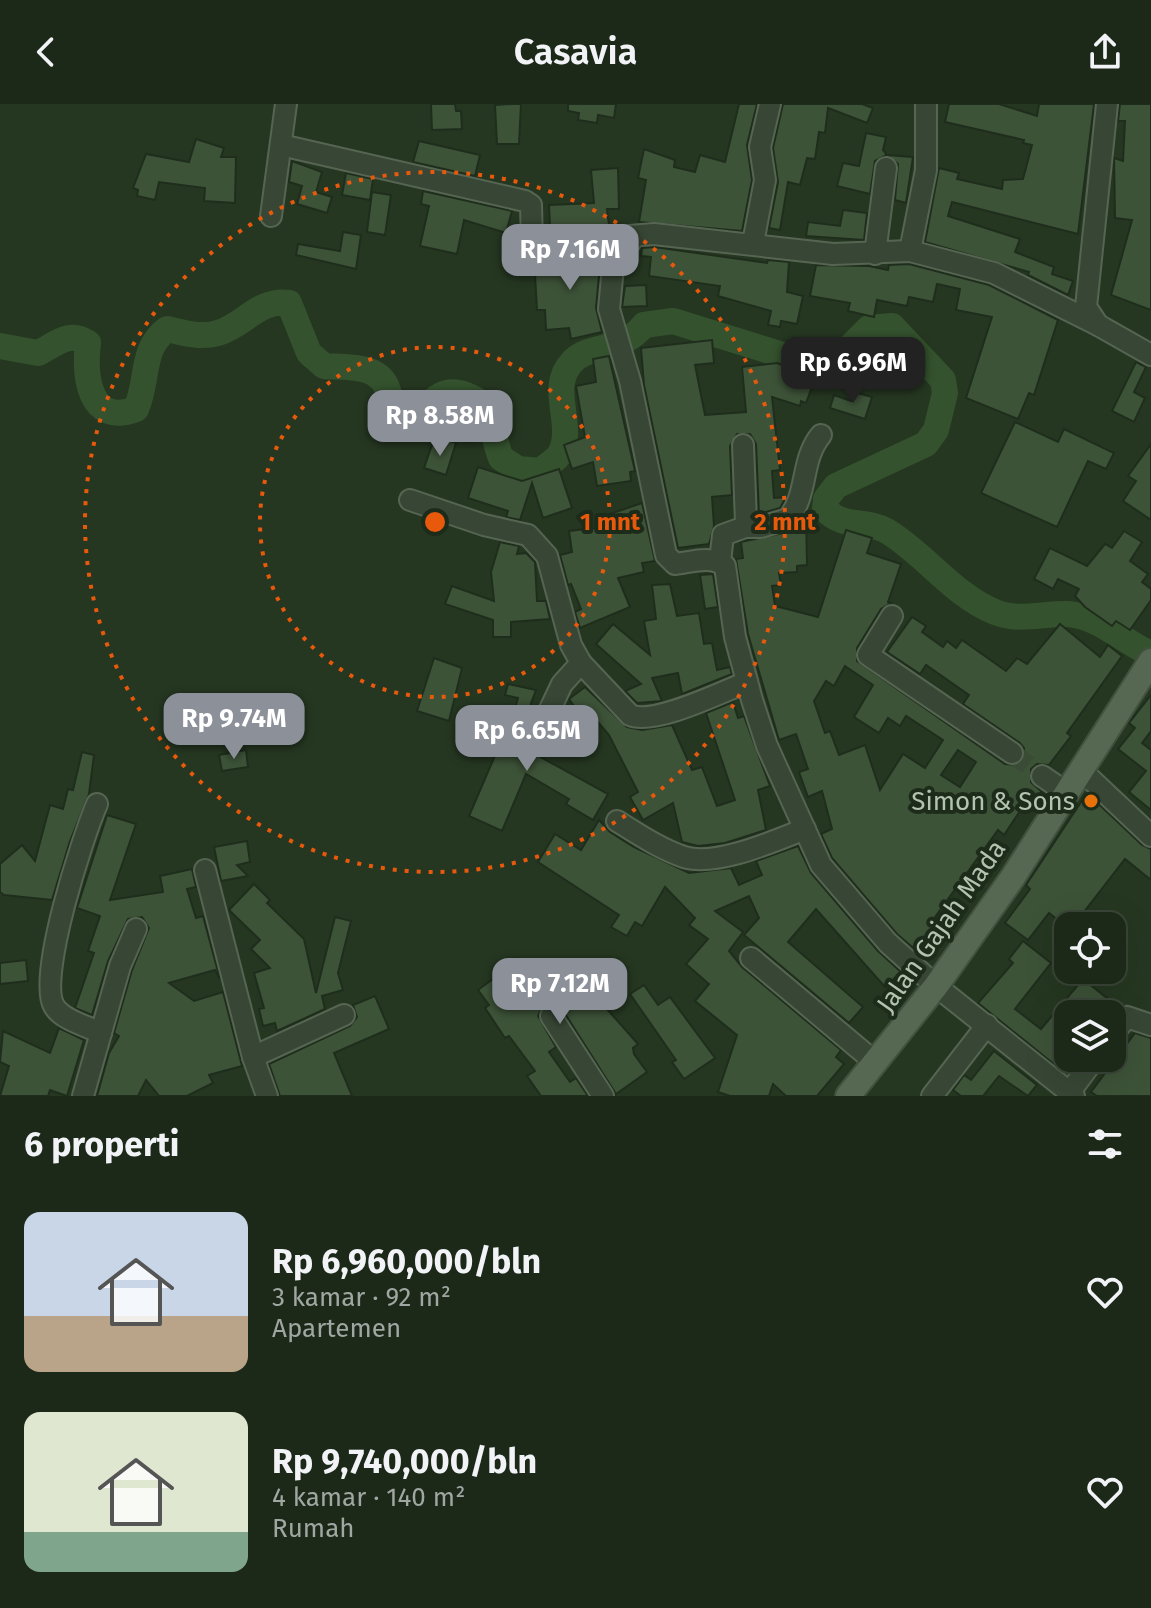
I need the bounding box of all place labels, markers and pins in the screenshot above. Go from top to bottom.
pin: Rp 7.16M [487,224,653,292]
pin: Rp 6.96M [770,337,936,405]
pin: Rp 8.58M [357,390,523,458]
centre of rings [421,508,449,536]
pin: Rp 9.74M [151,693,317,761]
pin: Rp 6.65M [444,705,610,773]
place label: Simon & Sons [911,786,1075,817]
marker: Simon & Sons [1082,792,1100,810]
pin: Rp 7.12M [477,958,643,1026]

